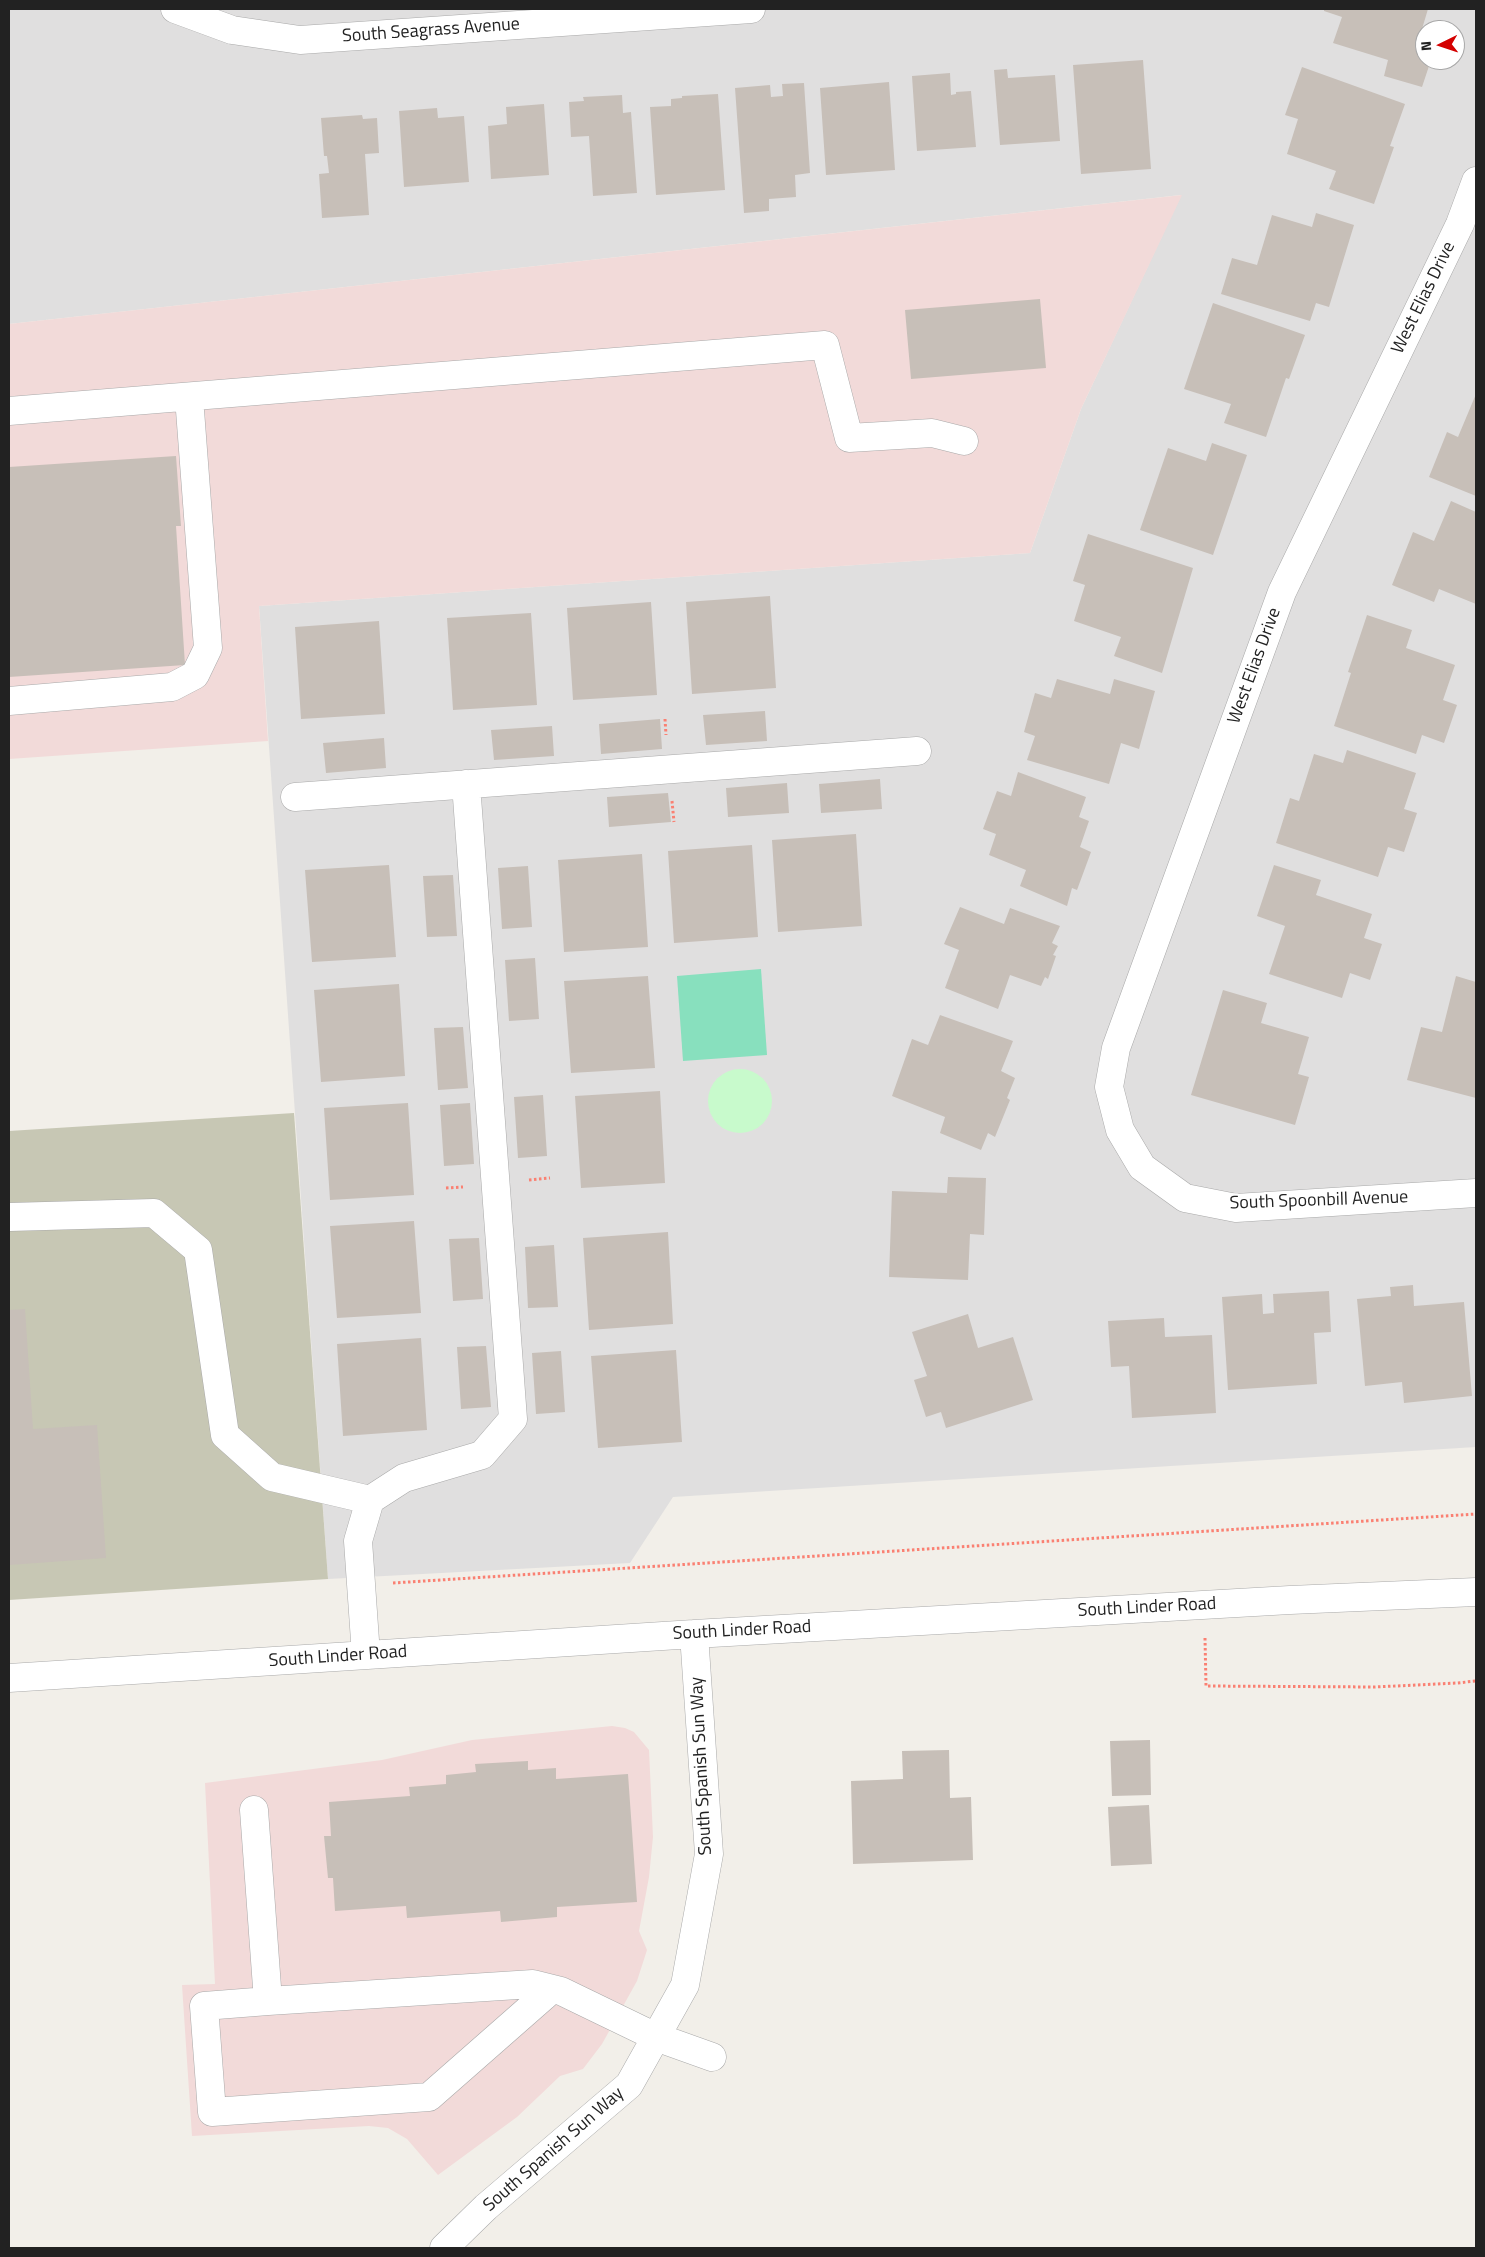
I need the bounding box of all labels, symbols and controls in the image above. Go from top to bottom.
street label: South Seagrass Avenue [341,14,521,48]
north arrow [1415,20,1465,70]
text: N [1415,40,1436,52]
street label: West Elias Drive [1388,238,1460,358]
street label: West Elias Drive [1224,605,1286,727]
street label: South Spoonbill Avenue [1229,1187,1409,1215]
street label: South Linder Road [1077,1594,1217,1622]
street label: South Linder Road [672,1617,812,1645]
street label: South Linder Road [268,1641,408,1673]
street label: South Spanish Sun Way [687,1676,717,1856]
street label: South Spanish Sun Way [479,2083,629,2217]

